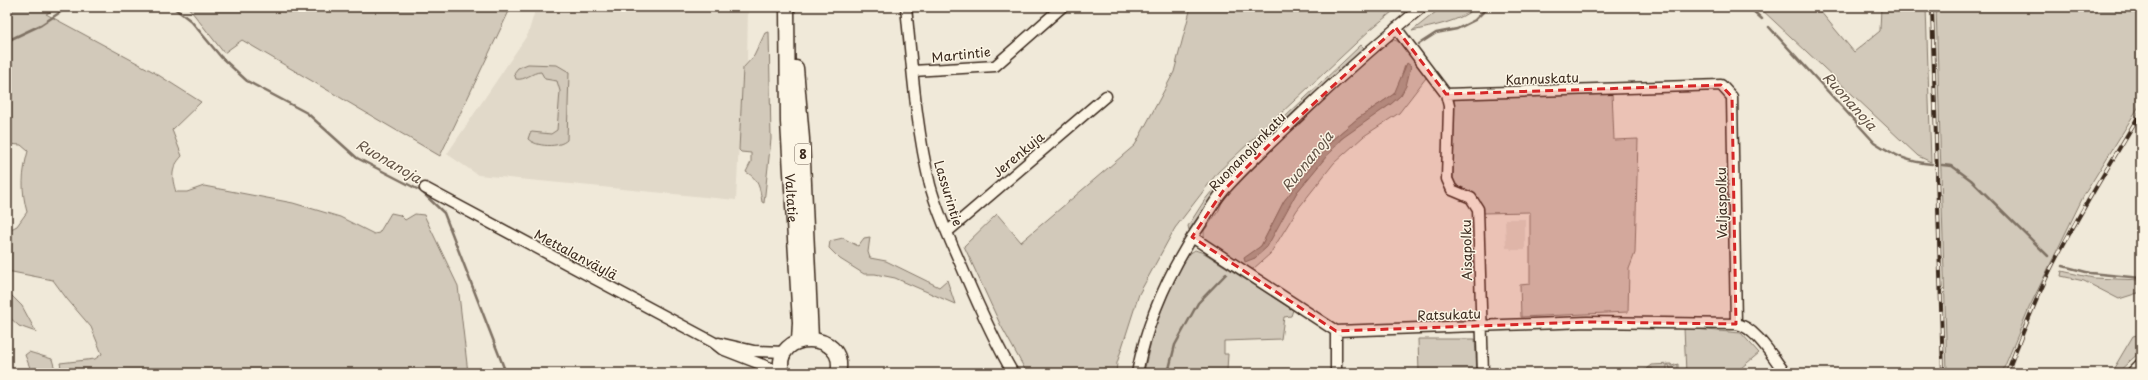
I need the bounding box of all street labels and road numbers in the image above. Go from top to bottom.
street label: Martintie [931,41,992,67]
street label: Kannuskatu [1505,67,1579,89]
street label: Ruonanojankatu [1204,107,1290,195]
street label: Jerenkuja [988,126,1049,181]
road number: 8 [795,144,811,164]
street label: Lassurintie [930,158,968,228]
street label: Valjaspolku [1711,167,1731,239]
street label: Valtatie [782,173,804,223]
street label: Aisapolku [1456,219,1476,281]
street label: Mettalanväylä [531,224,622,284]
street label: Ratsukatu [1417,303,1481,325]

